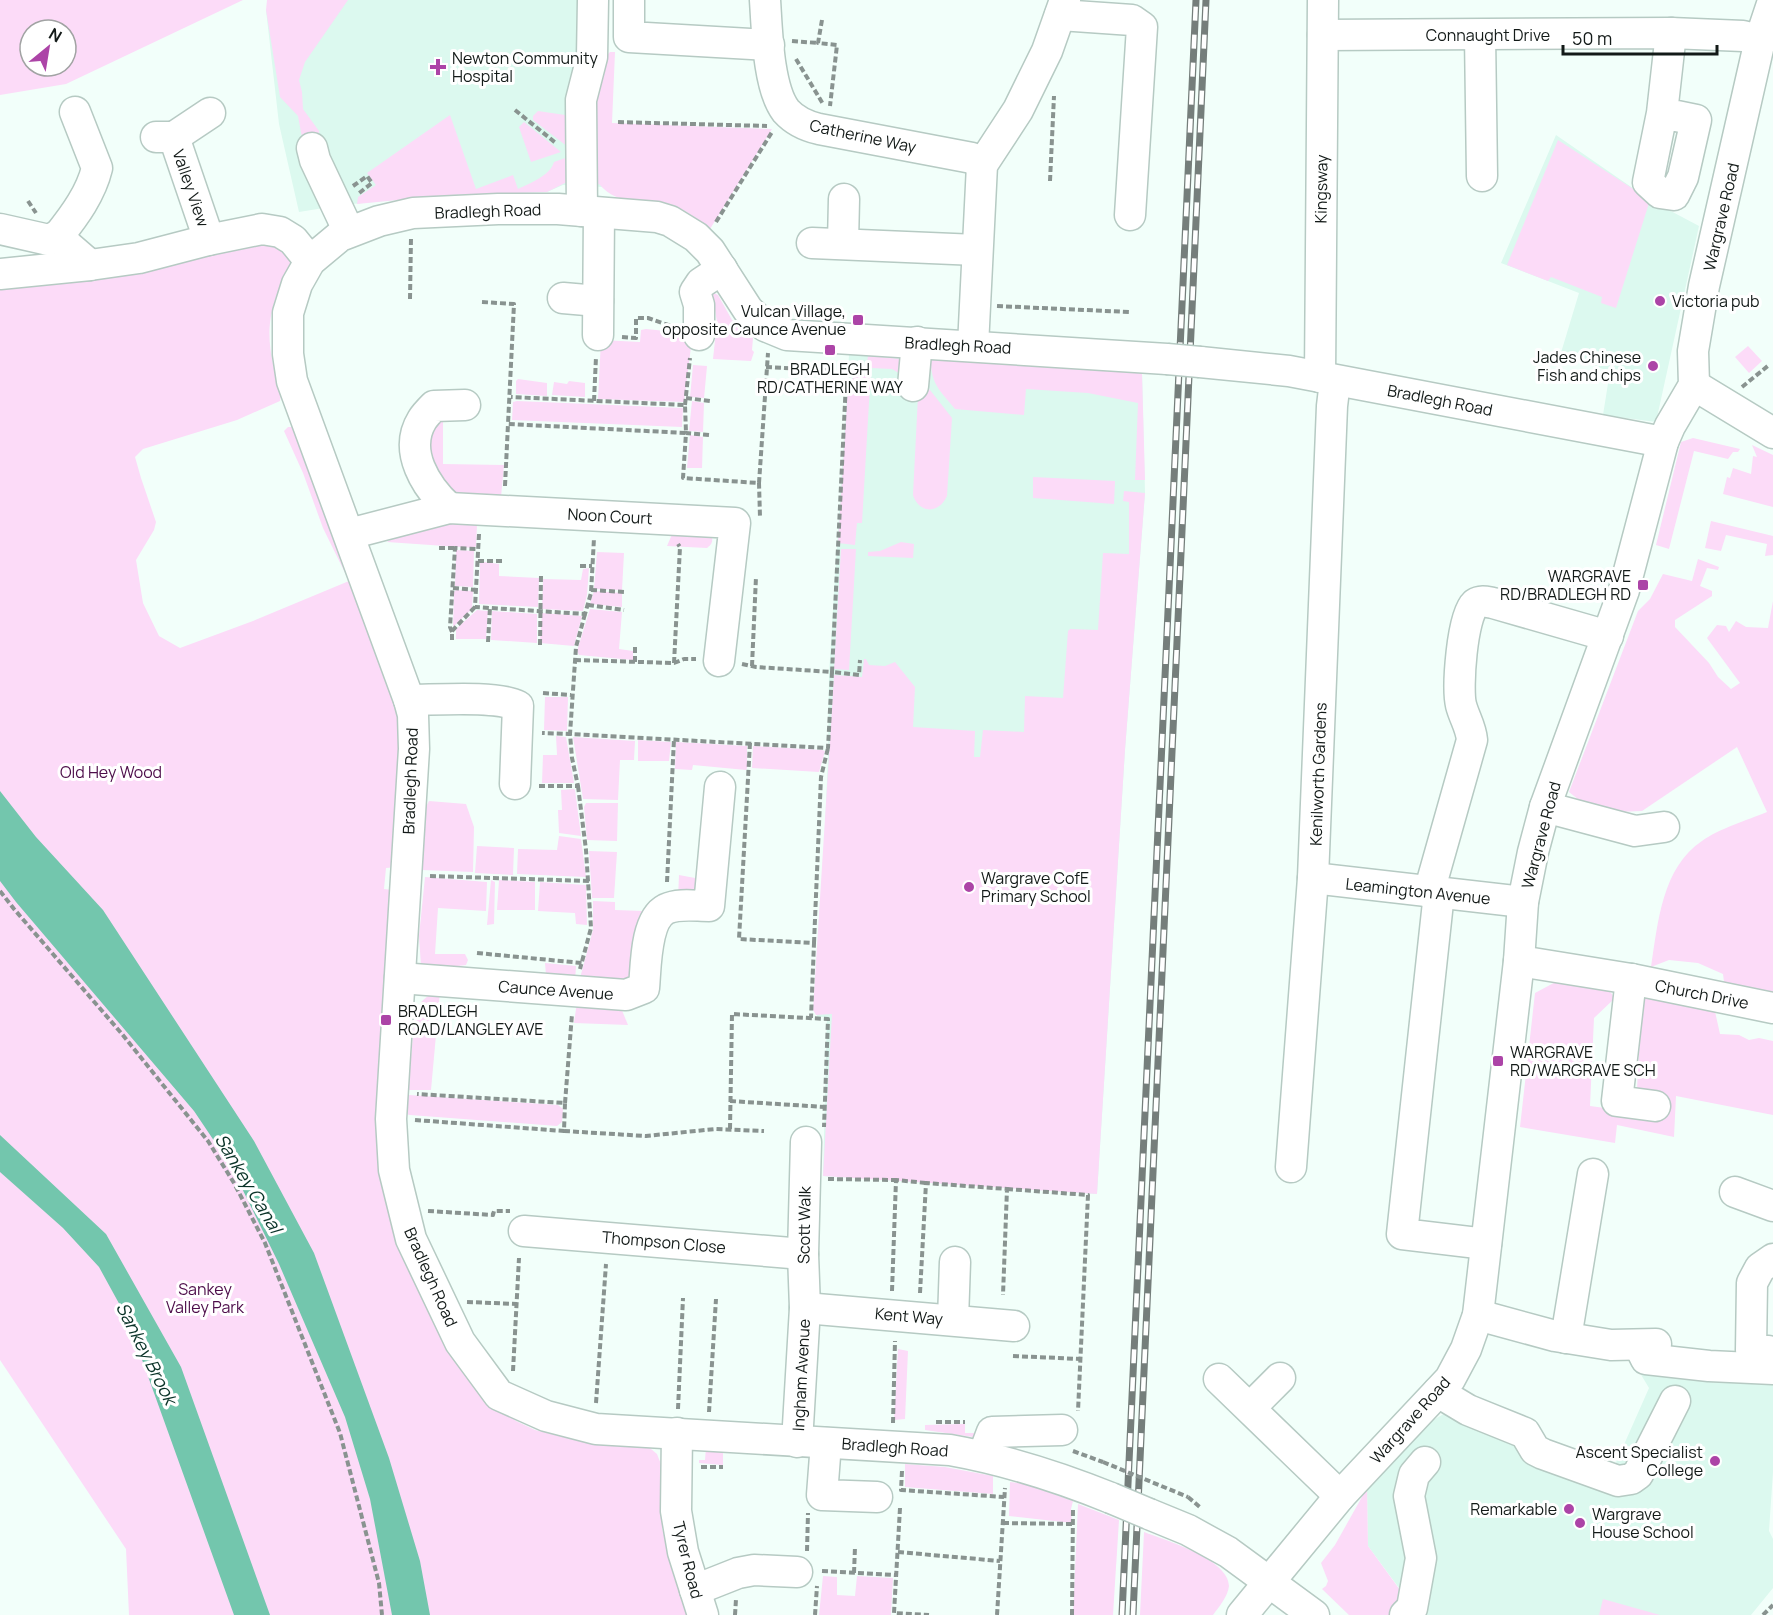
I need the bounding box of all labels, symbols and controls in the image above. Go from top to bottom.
north arrow [18,18,78,78]
scale bar [1563,18,1718,56]
text: N [45,23,66,47]
street label: Connaught Drive [1426,24,1550,46]
text: 50 m [1572,26,1612,50]
place label: Newton Community Hospital [452,47,598,87]
marker: Newton Community Hospital [429,58,447,76]
street label: Catherine Way [808,114,919,158]
street label: Valley View [167,146,215,230]
street label: Kingsway [1309,154,1333,224]
street label: Wargrave Road [1698,161,1744,273]
street label: Bradlegh Road [434,198,542,224]
place label: Victoria pub [1672,290,1760,312]
marker: Victoria pub [1653,294,1667,308]
place label: Vulcan Village, opposite Caunce Avenue [662,300,846,340]
marker: Vulcan Village, opposite Caunce Avenue [851,313,865,327]
street label: Bradlegh Road [904,331,1012,359]
marker: BRADLEGH RD/CATHERINE WAY [823,343,837,357]
place label: Jades Chinese Fish and chips [1533,346,1641,386]
place label: BRADLEGH RD/CATHERINE WAY [757,358,903,398]
marker: Jades Chinese Fish and chips [1646,359,1660,373]
street label: Bradlegh Road [1385,379,1495,421]
street label: Noon Court [567,503,653,529]
place label: WARGRAVE RD/BRADLEGH RD [1500,565,1631,605]
marker: WARGRAVE RD/BRADLEGH RD [1636,578,1650,592]
street label: Kenilworth Gardens [1305,702,1331,846]
street label: Bradlegh Road [397,727,423,835]
park label: Old Hey Wood [60,761,162,783]
street label: Wargrave Road [1516,779,1566,891]
place label: Wargrave CofE Primary School [981,867,1091,907]
street label: Leamington Avenue [1344,872,1492,910]
marker: Wargrave CofE Primary School [962,880,976,894]
street label: Church Drive [1653,974,1751,1014]
street label: Caunce Avenue [498,975,614,1005]
place label: BRADLEGH ROAD/LANGLEY AVE [398,1000,544,1040]
marker: BRADLEGH ROAD/LANGLEY AVE [379,1013,393,1027]
place label: WARGRAVE RD/WARGRAVE SCH [1510,1041,1656,1081]
marker: WARGRAVE RD/WARGRAVE SCH [1491,1054,1505,1068]
water label: Sankey Canal [210,1129,290,1239]
street label: Scott Walk [792,1185,816,1264]
street label: Bradlegh Road [399,1224,463,1330]
street label: Thompson Close [601,1226,727,1258]
park label: Sankey Valley Park [166,1278,245,1318]
water label: Sankey Brook [111,1298,184,1411]
street label: Kent Way [874,1302,944,1330]
street label: Ingham Avenue [787,1318,815,1432]
street label: Wargrave Road [1365,1372,1455,1468]
street label: Bradlegh Road [841,1432,949,1462]
place label: Ascent Specialist College [1575,1441,1703,1481]
marker: Ascent Specialist College [1708,1454,1722,1468]
place label: Remarkable [1470,1498,1557,1520]
marker: Remarkable [1562,1502,1576,1516]
place label: Wargrave House School [1592,1503,1694,1543]
marker: Wargrave House School [1573,1516,1587,1530]
street label: Tyrer Road [668,1519,708,1601]

